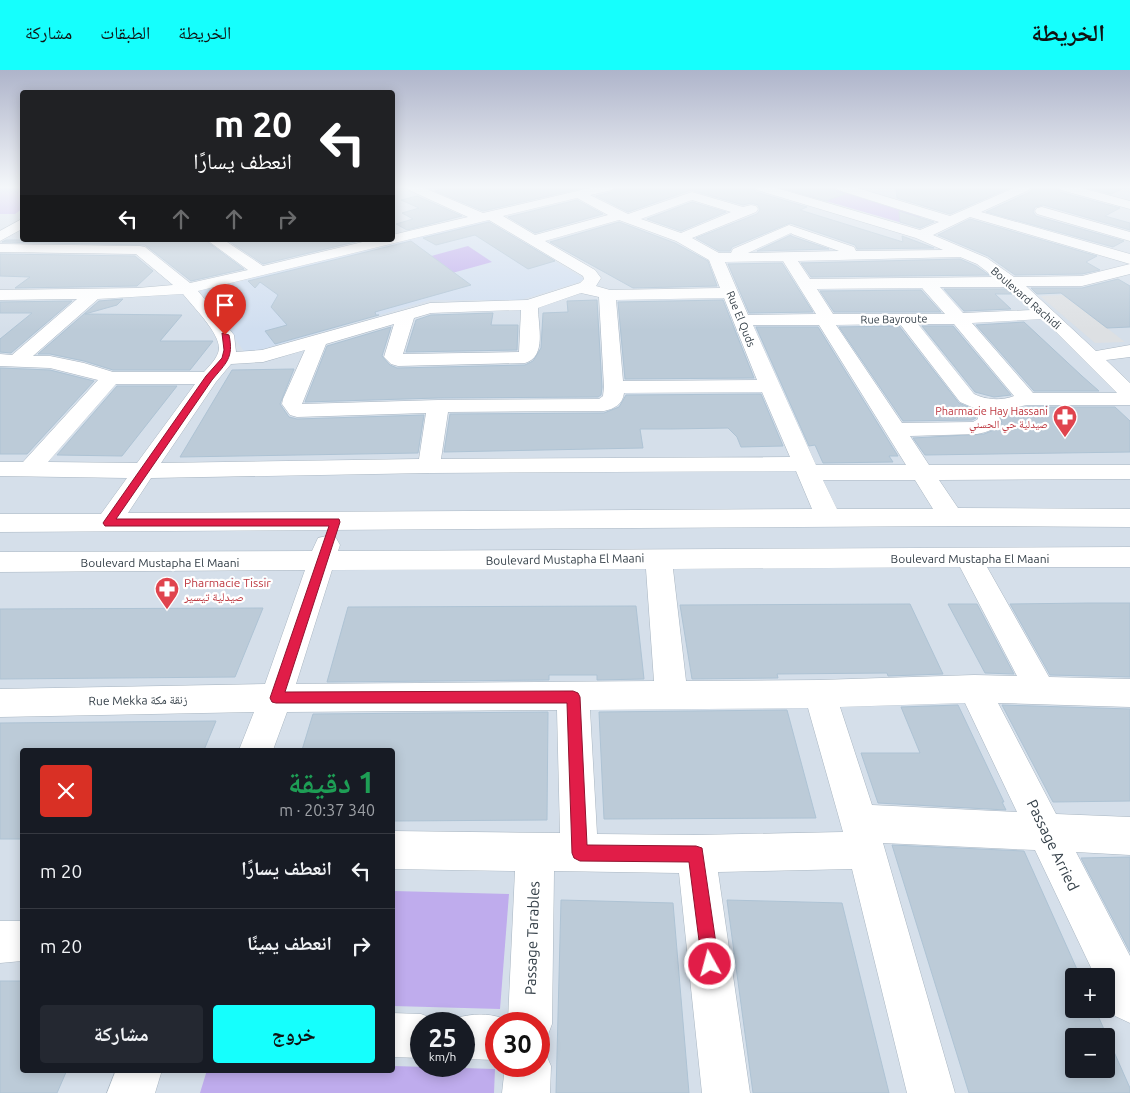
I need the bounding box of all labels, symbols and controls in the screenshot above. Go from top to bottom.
text: الخريطة [1031,19,1105,46]
text: مشاركة [25,22,72,42]
text: الطبقات [100,22,150,42]
text: الخريطة [178,22,231,42]
text: 20 m [214,104,292,144]
icon: left [310,110,375,175]
text: انعطف يسارًا [193,148,292,173]
icon: left [114,205,142,233]
icon: ahead [167,205,195,233]
icon: ahead [220,205,248,233]
icon: right [273,205,301,233]
street label: Boulevard Rachidi [989,264,1063,332]
pin [204,284,246,335]
street label: Rue El Quds [724,289,758,349]
icon: arrive [211,291,239,319]
street label: Rue Bayroute [860,312,928,326]
pharmacy icon: Pharmacie Hay Hassani صيدلية حي الحسني [1052,404,1078,438]
place label: Pharmacie Hay Hassani صيدلية حي الحسني [935,405,1048,433]
street label: Boulevard Mustapha El Maani [485,551,645,567]
street label: Boulevard Mustapha El Maani [891,552,1050,565]
street label: Boulevard Mustapha El Maani [81,556,240,569]
pharmacy icon: Pharmacie Tissir صيدلية تيسير [154,576,180,610]
place label: Pharmacie Tissir صيدلية تيسير [183,576,271,604]
street label: Rue Mekka زنقة مكة [88,693,188,707]
button: close [40,765,92,817]
text: 1 دقيقة [288,765,375,799]
street label: Passage Arried [1024,797,1082,893]
text: 340 m · 20:37 [279,801,375,819]
text: انعطف يسارًا [241,857,332,879]
icon: left [347,857,375,885]
text: 20 m [40,860,82,882]
street label: Passage Tarables [522,881,542,995]
text: انعطف يمينًا [247,932,332,954]
icon: right [347,932,375,960]
text: 20 m [40,935,82,957]
position arrow [683,937,735,989]
map controls [1065,968,1115,1078]
button: + [1065,968,1115,1018]
button: مشاركة [40,1005,203,1063]
button: خروج [213,1005,375,1063]
speed limit sign: 30 [485,1012,550,1077]
text: 25 [428,1024,457,1052]
button: − [1065,1028,1115,1078]
text: km/h [429,1050,456,1063]

